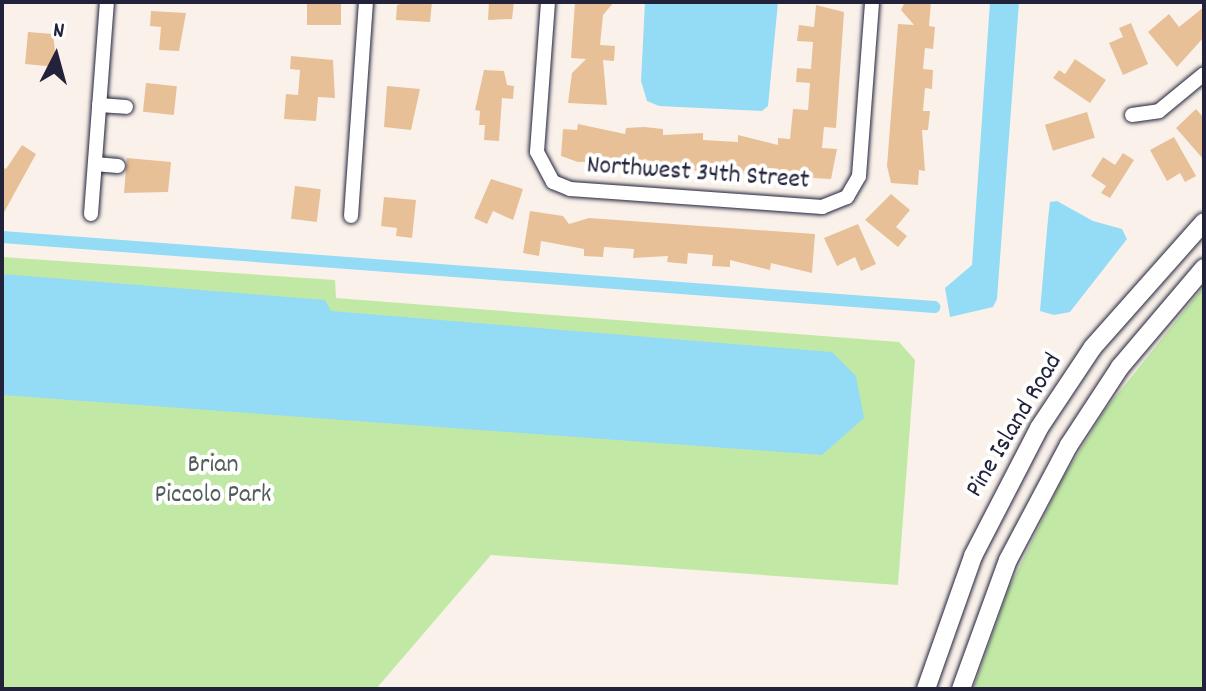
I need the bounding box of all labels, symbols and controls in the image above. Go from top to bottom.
north arrow [16,16,96,96]
text: N [52,16,66,48]
street label: Northwest 34th Street [586,151,810,197]
street label: Pine Island Road [960,348,1070,504]
park label: Brian Piccolo Park [154,450,272,512]

